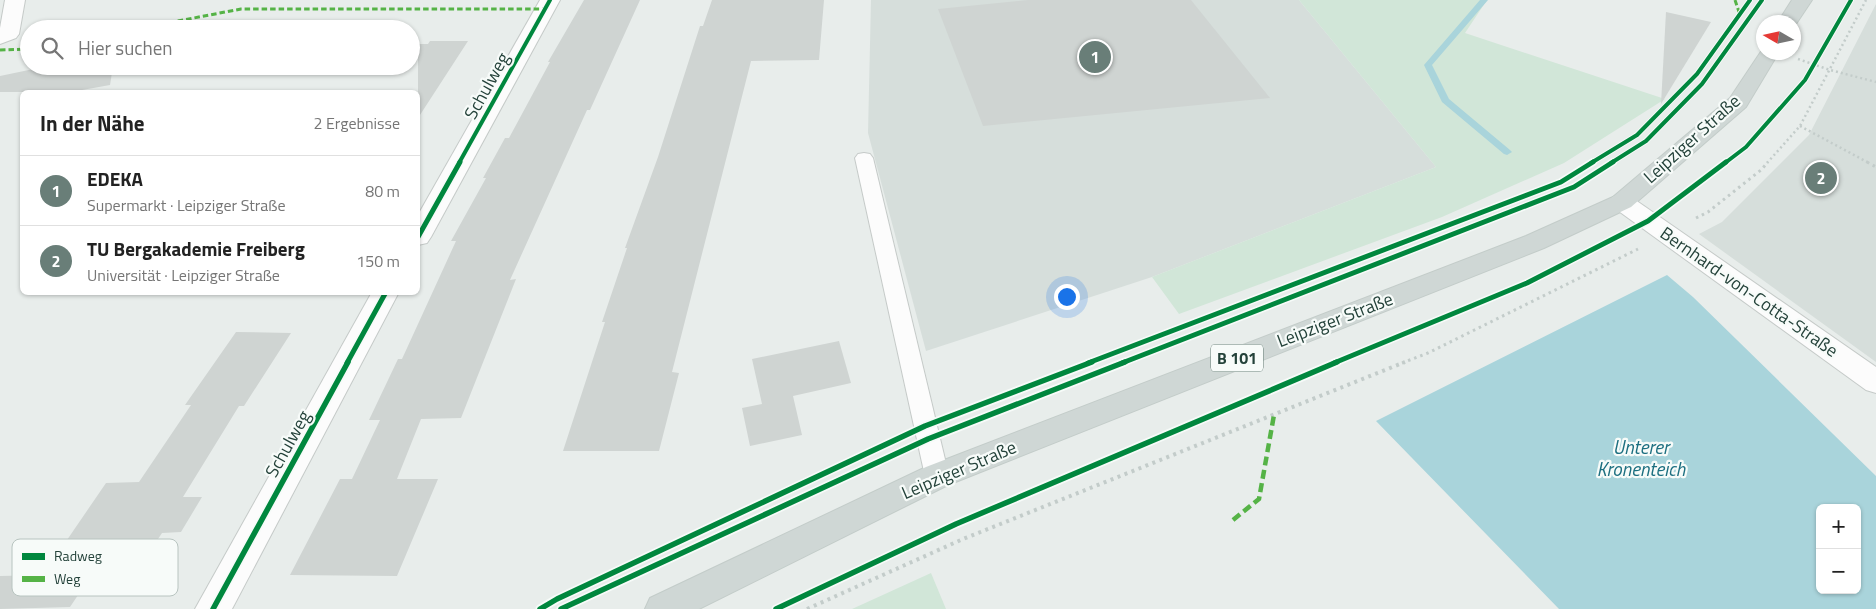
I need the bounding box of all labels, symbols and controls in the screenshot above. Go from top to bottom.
north arrow [1756,15,1801,60]
search box [20,20,420,75]
text: Hier suchen [78,33,173,62]
icon: search [38,34,66,62]
pin: 1 [1079,38,1111,76]
street label: Schulweg [457,47,516,124]
street label: Leipziger Straße [1637,88,1746,190]
text: In der Nähe [40,107,145,139]
text: 2 Ergebnisse [313,111,400,135]
pin: 2 [1805,159,1837,197]
text: EDEKA [87,164,143,193]
text: 1 [52,179,60,203]
text: 80 m [365,179,400,203]
text: Supermarkt · Leipziger Straße [87,193,286,217]
street label: Bernhard-von-Cotta-Straße [1655,220,1844,363]
text: TU Bergakademie Freiberg [87,234,305,263]
text: 2 [52,249,60,273]
text: 150 m [356,249,400,273]
text: Universität · Leipziger Straße [87,263,280,287]
your location [1054,284,1080,310]
street label: Leipziger Straße [1273,285,1397,354]
road number: B 101 [1211,344,1263,372]
street label: Schulweg [258,405,317,482]
water label: Unterer Kronenteich [1597,432,1686,483]
street label: Leipziger Straße [897,433,1020,506]
map controls [1816,504,1861,594]
button: + [1816,504,1861,549]
legend [12,539,178,596]
text: Radweg [54,545,102,566]
button: − [1816,549,1861,594]
text: Weg [54,568,80,589]

